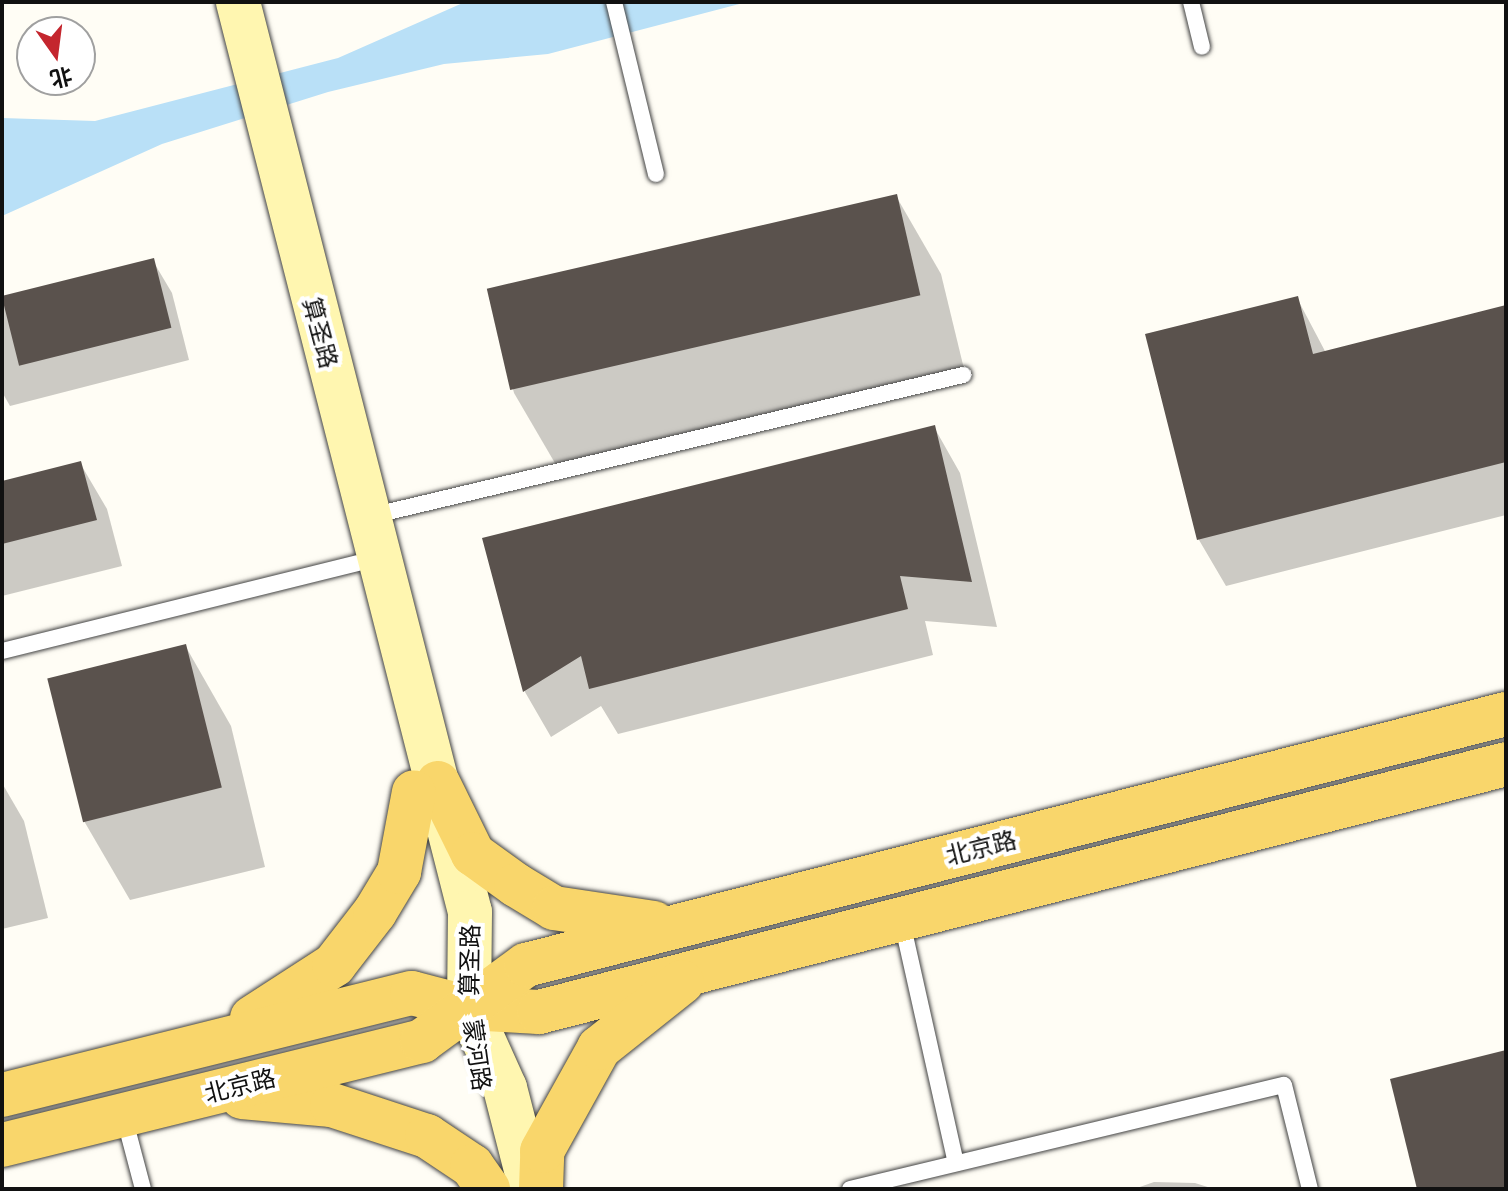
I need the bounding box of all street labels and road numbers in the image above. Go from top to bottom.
street label: 算圣路 [297,294,343,372]
street label: 北京路 [943,825,1019,871]
street label: 算圣路 [455,924,485,996]
street label: 蒙河路 [458,1017,496,1093]
street label: 北京路 [202,1063,278,1109]

